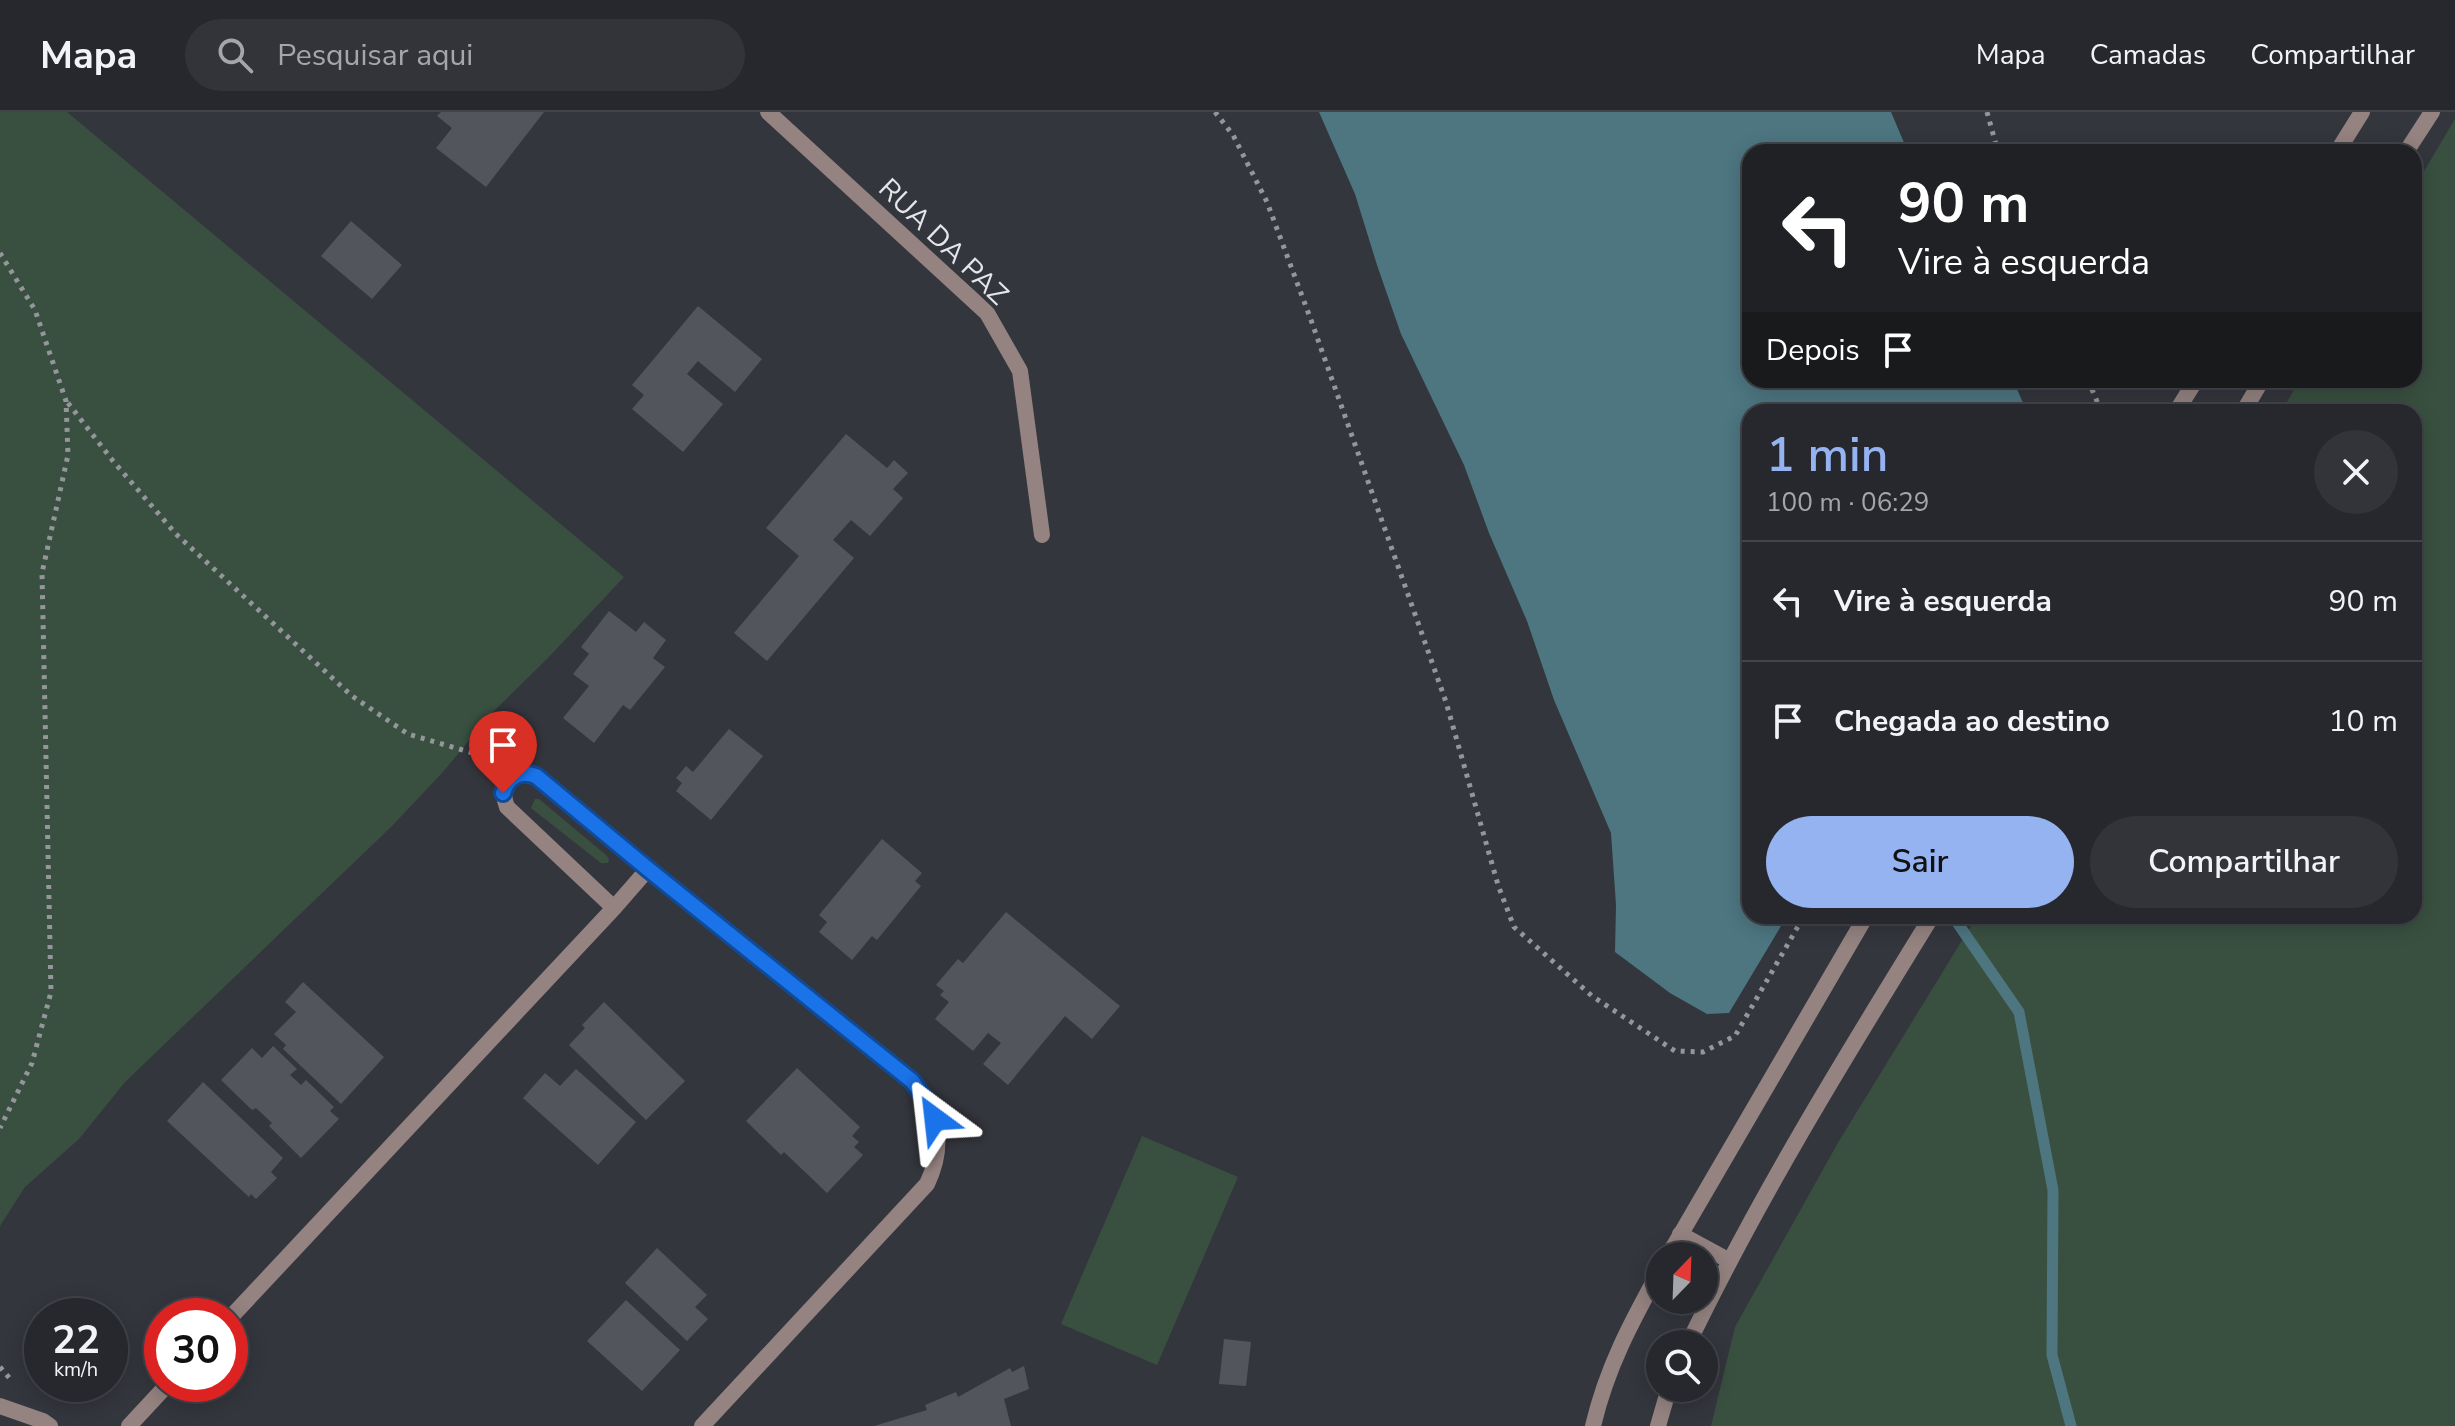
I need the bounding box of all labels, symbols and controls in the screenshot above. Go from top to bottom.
search box [185,19,745,91]
text: Mapa [40,30,137,81]
icon: search [213,33,257,77]
text: Pesquisar aqui [277,35,473,76]
text: Mapa [1976,36,2046,74]
text: Camadas [2090,36,2206,74]
text: Compartilhar [2250,36,2415,74]
text: 90 m [1898,165,2029,242]
street label: RUA DA PAZ [870,170,1017,313]
icon: left [1766,176,1870,280]
text: Vire à esquerda [1898,238,2150,287]
icon: arrive [1876,328,1920,372]
text: Depois [1766,330,1860,371]
text: 1 min [1766,422,1888,488]
button: close [2314,430,2398,514]
text: 100 m · 06:29 [1766,485,1929,520]
icon: left [1766,579,1810,623]
text: Vire à esquerda [1834,581,2052,622]
text: 90 m [2329,581,2398,622]
icon: arrive [1766,699,1810,743]
text: Chegada ao destino [1834,701,2110,742]
text: 10 m [2329,701,2398,742]
pin [469,711,537,793]
icon: arrive [481,723,525,767]
button: Sair [1766,816,2074,908]
button: Compartilhar [2090,816,2398,908]
position arrow [893,1077,977,1161]
north arrow [1646,1242,1718,1314]
map controls [1646,1242,1718,1402]
speed limit sign: 30 [144,1298,248,1402]
text: 22 [52,1313,100,1367]
button: search [1646,1330,1718,1402]
text: km/h [54,1356,98,1383]

